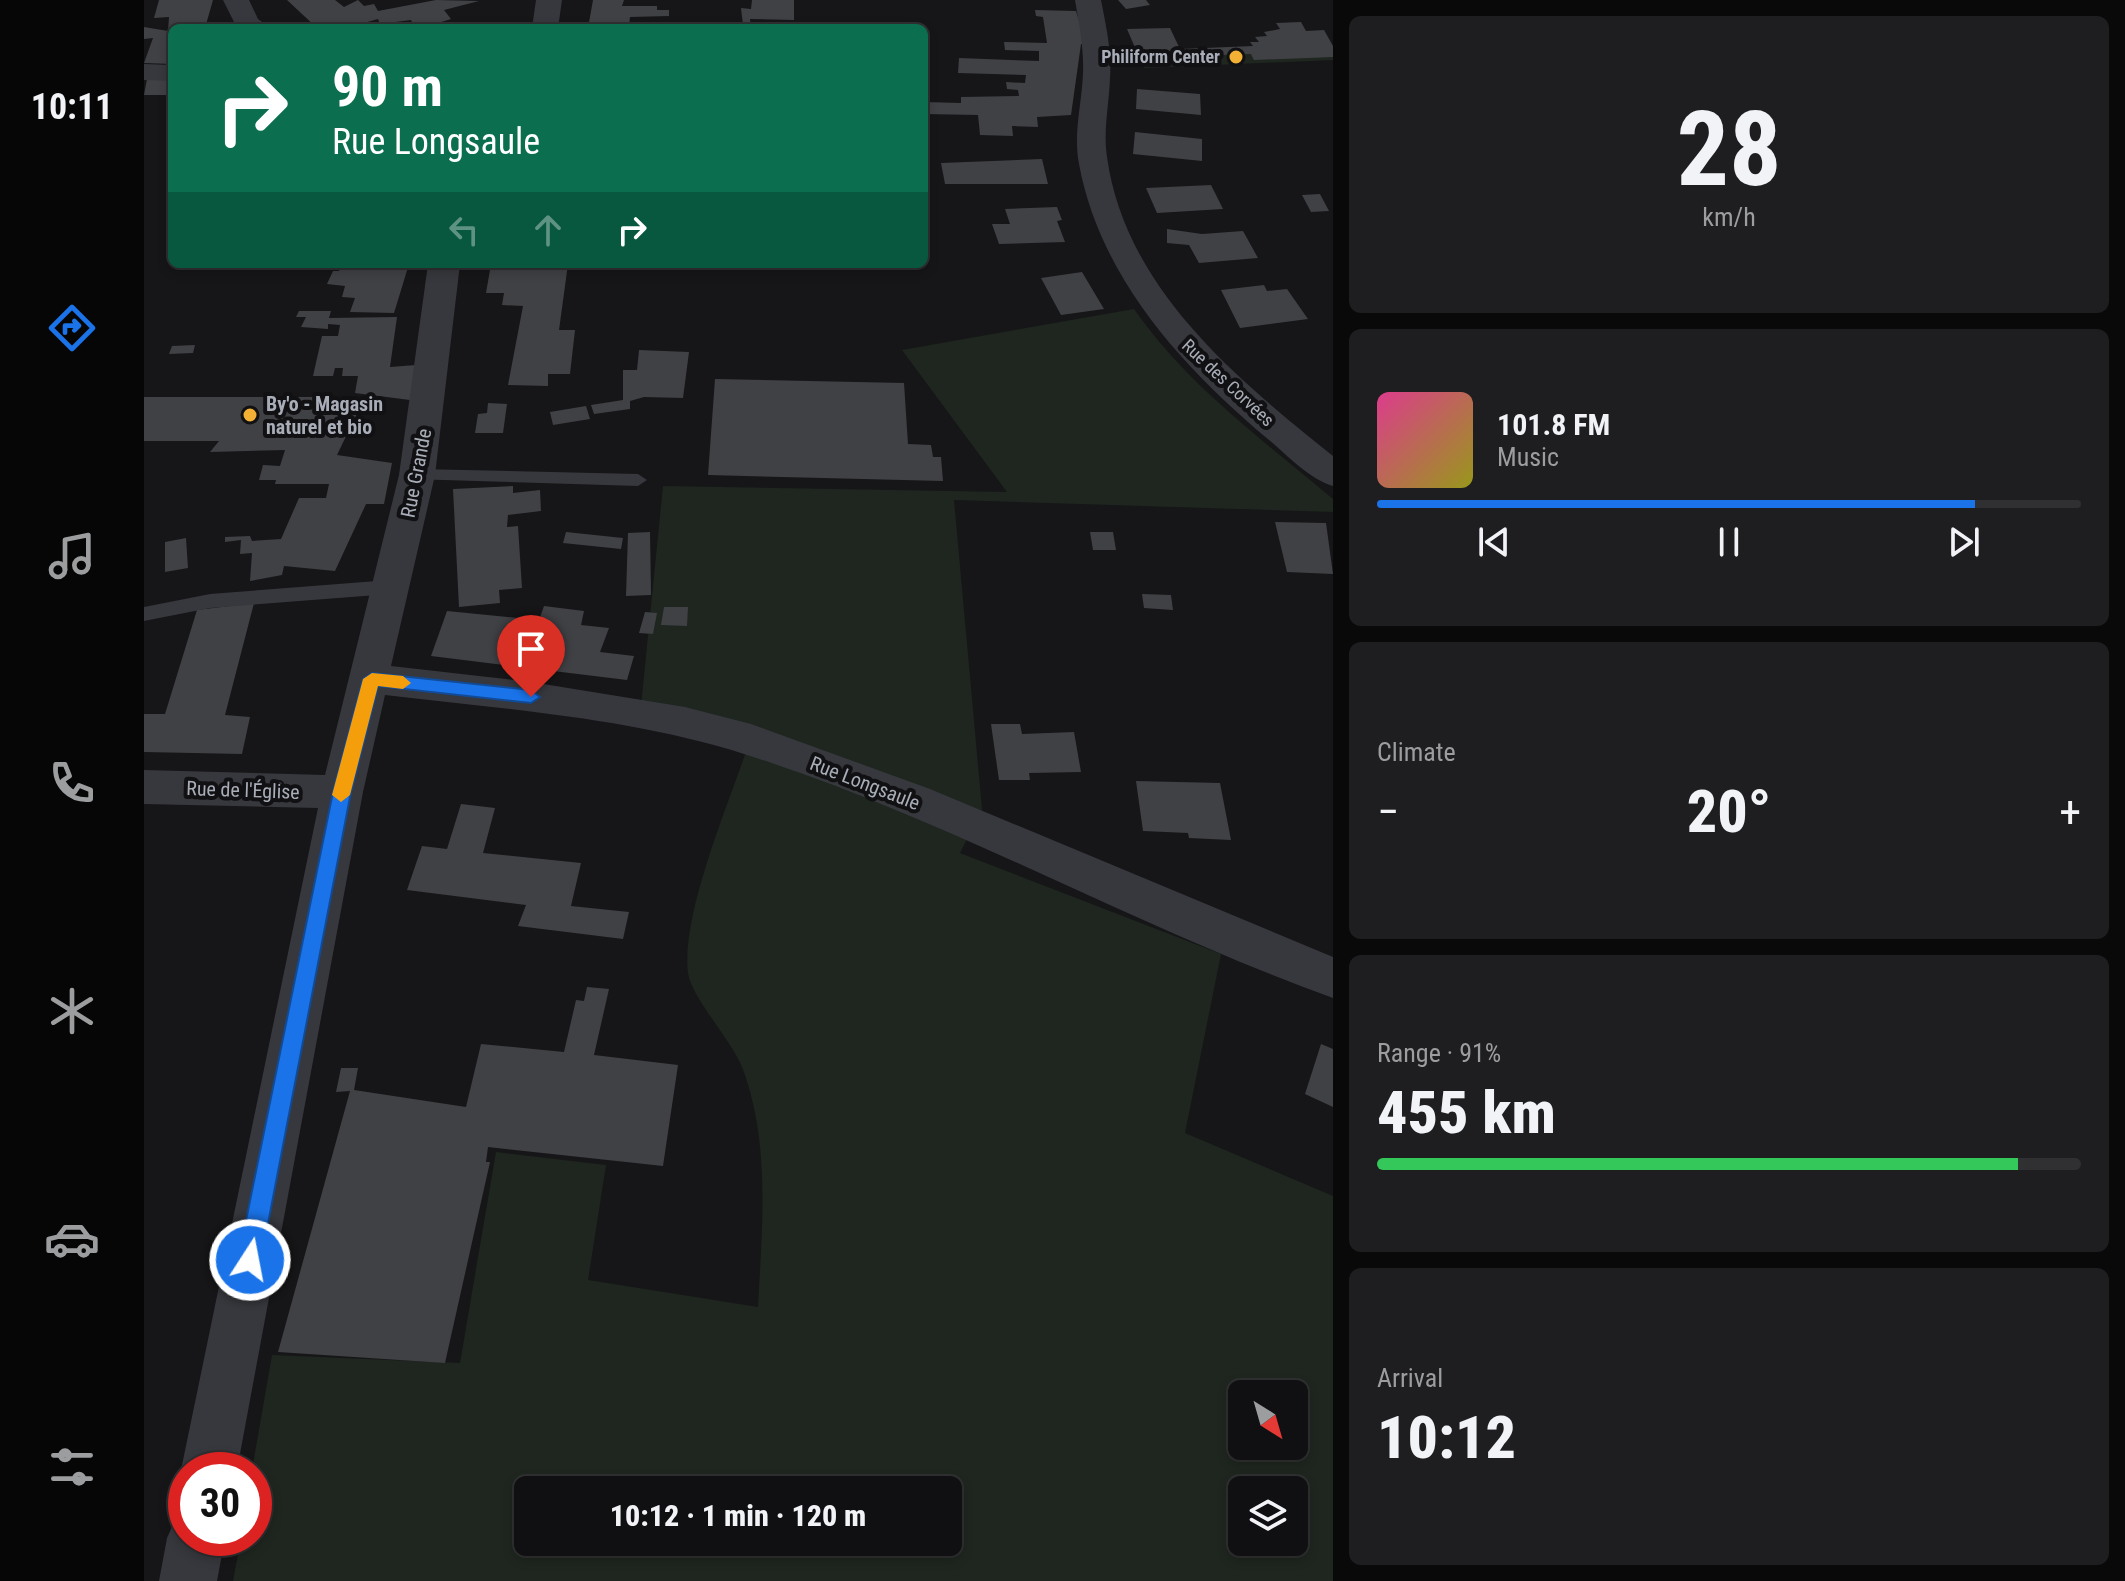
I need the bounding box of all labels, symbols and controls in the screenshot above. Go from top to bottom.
place label: Philiform Center [1101,46,1220,67]
marker: Philiform Center [1227,48,1245,66]
text: 90 m [332,54,443,120]
icon: right [200,56,304,160]
text: 10:11 [31,86,113,128]
text: 28 [1676,89,1782,210]
text: Rue Longsaule [332,121,540,163]
text: km/h [1702,202,1756,232]
icon: left [442,208,486,252]
icon: ahead [526,208,570,252]
icon: right [610,208,654,252]
icon: directions [44,300,100,356]
street label: Rue des Corvées [1178,335,1279,431]
place label: By'o - Magasin naturel et bio [266,392,383,439]
marker: By'o - Magasin naturel et bio [241,406,259,424]
text: 101.8 FM [1497,407,1610,442]
street label: Rue Grande [396,426,436,520]
text: Music [1497,442,1559,472]
icon: previous [1472,520,1516,564]
icon: pause [1707,520,1751,564]
icon: next [1942,520,1986,564]
icon: music [44,528,100,584]
pin [497,615,565,697]
icon: arrive [509,627,553,671]
text: Climate [1377,737,1456,767]
street label: Rue Longsaule [807,751,923,815]
icon: phone [44,755,100,811]
street label: Rue de l'Église [186,776,300,804]
text: 20° [1687,776,1771,847]
text: − [1377,786,1399,838]
text: + [2059,786,2081,838]
icon: climate [44,983,100,1039]
text: Range · 91% [1377,1038,1501,1068]
text: 455 km [1377,1077,1556,1148]
icon: car [44,1211,100,1267]
position arrow [208,1218,292,1302]
text: Arrival [1377,1363,1443,1393]
north arrow [1228,1380,1308,1460]
map controls [1228,1380,1308,1556]
text: 10:12 [1377,1402,1516,1473]
icon: filters [44,1439,100,1495]
speed limit sign: 30 [168,1452,272,1556]
button: layers [1228,1476,1308,1556]
text: 10:12 · 1 min · 120 m [610,1498,866,1533]

